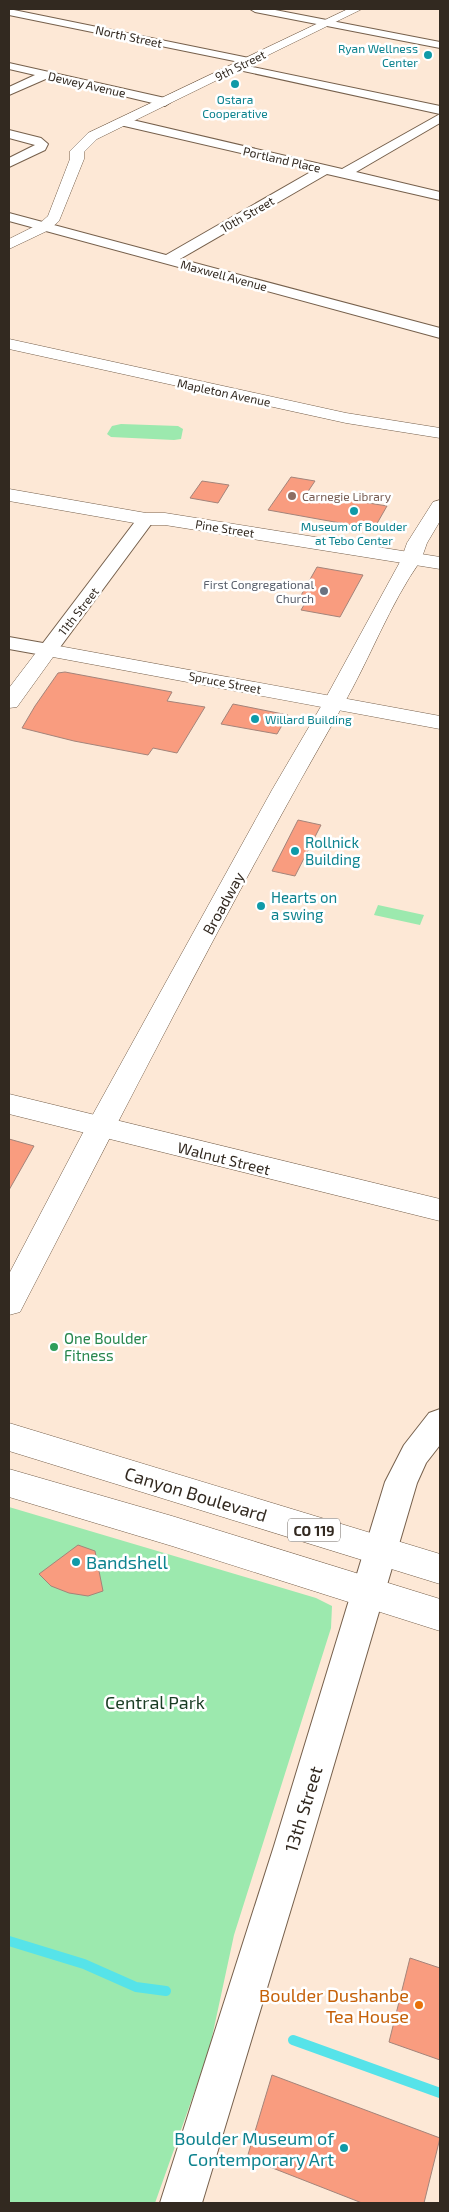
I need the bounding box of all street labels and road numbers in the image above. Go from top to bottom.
street label: North Street [94,22,164,50]
street label: 9th Street [212,47,268,83]
street label: Dewey Avenue [47,68,127,100]
street label: Portland Place [242,143,322,175]
street label: 10th Street [218,193,277,235]
street label: Maxwell Avenue [179,257,269,293]
street label: Mapleton Avenue [176,375,272,409]
street label: Pine Street [195,516,256,540]
street label: 11th Street [55,584,101,638]
street label: Spruce Street [188,668,263,696]
street label: Broadway [198,868,248,938]
street label: Walnut Street [176,1138,272,1178]
street label: Canyon Boulevard [122,1462,270,1526]
road number: CO 119 [288,1518,340,1542]
street label: 13th Street [280,1763,327,1855]

